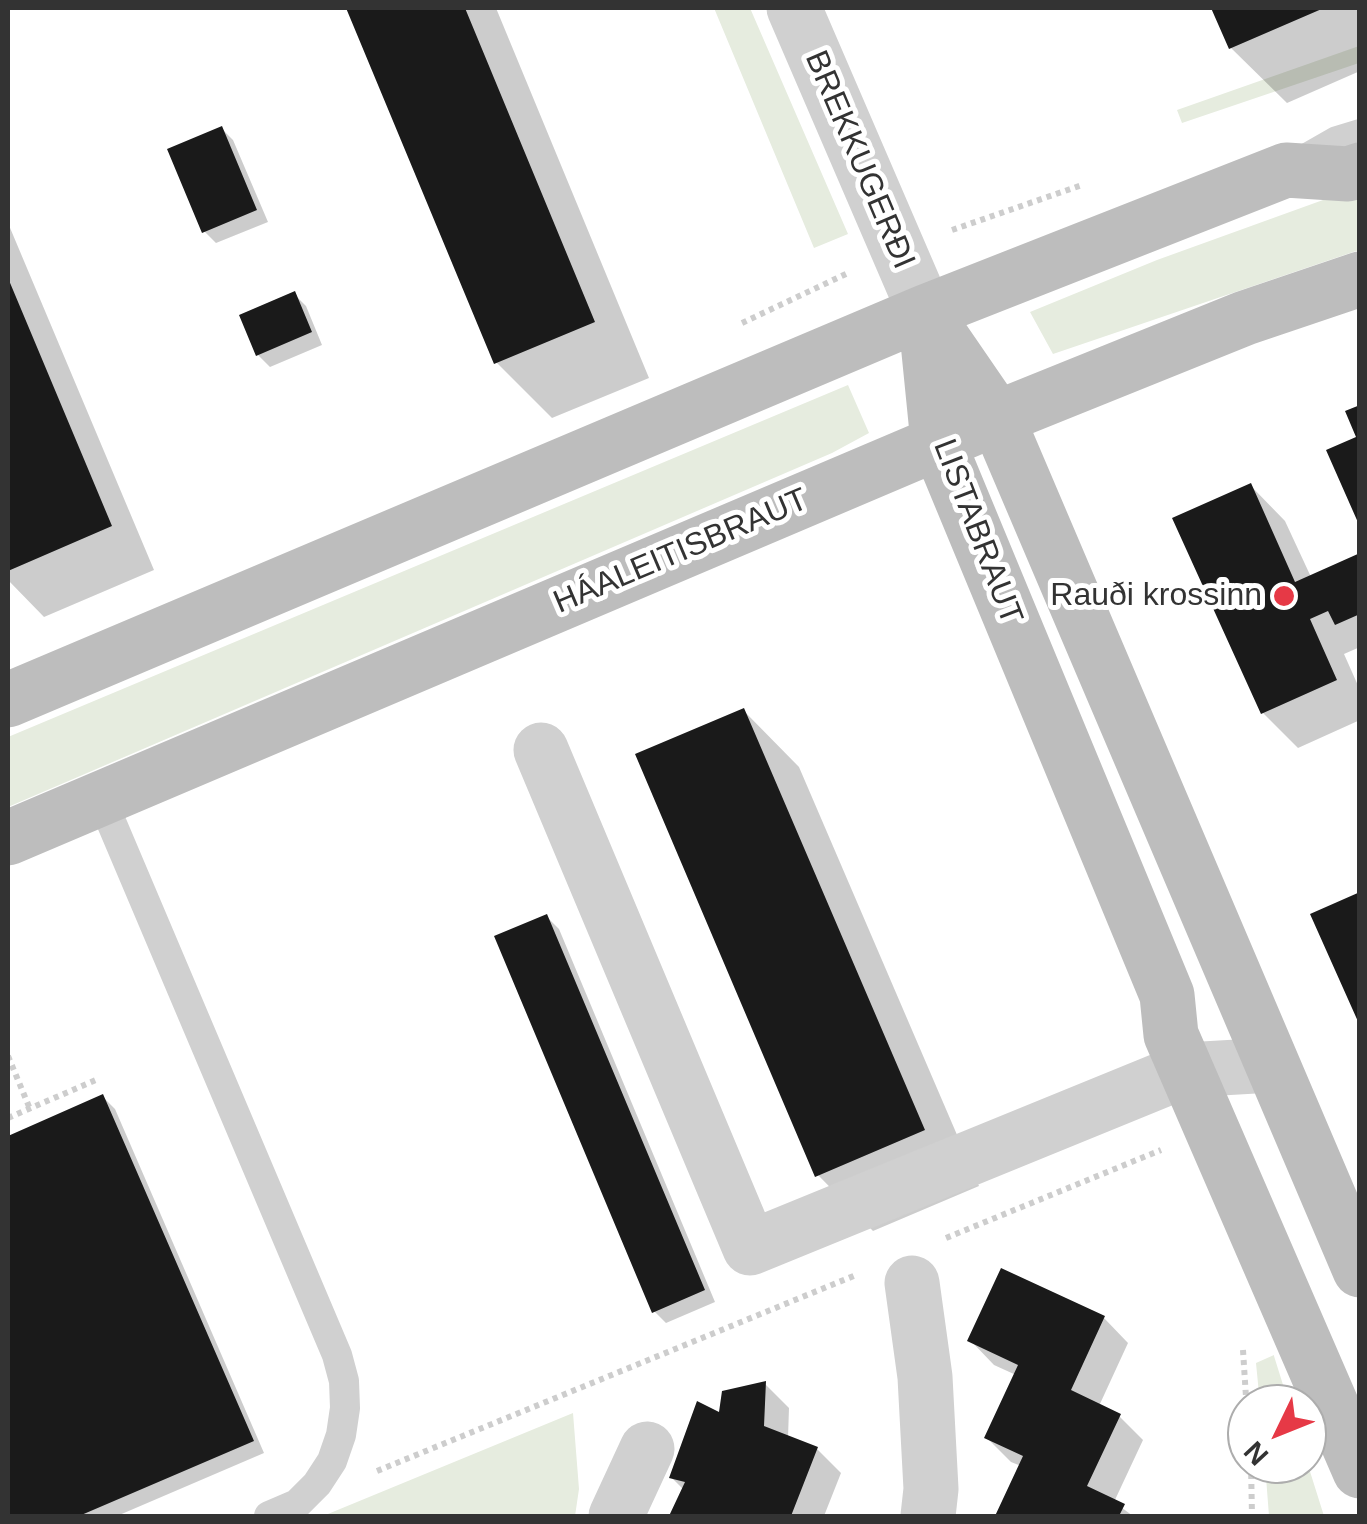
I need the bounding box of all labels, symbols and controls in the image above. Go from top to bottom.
street label: BREKKUGERÐI [796,45,922,275]
street label: LISTABRAUT [924,434,1030,630]
street label: HÁALEITISBRAUT [548,481,814,623]
place label: Rauði krossinn [1050,577,1262,615]
marker: Rauði krossinn [1271,583,1297,609]
north arrow [1227,1384,1327,1484]
text: N [1238,1435,1274,1471]

